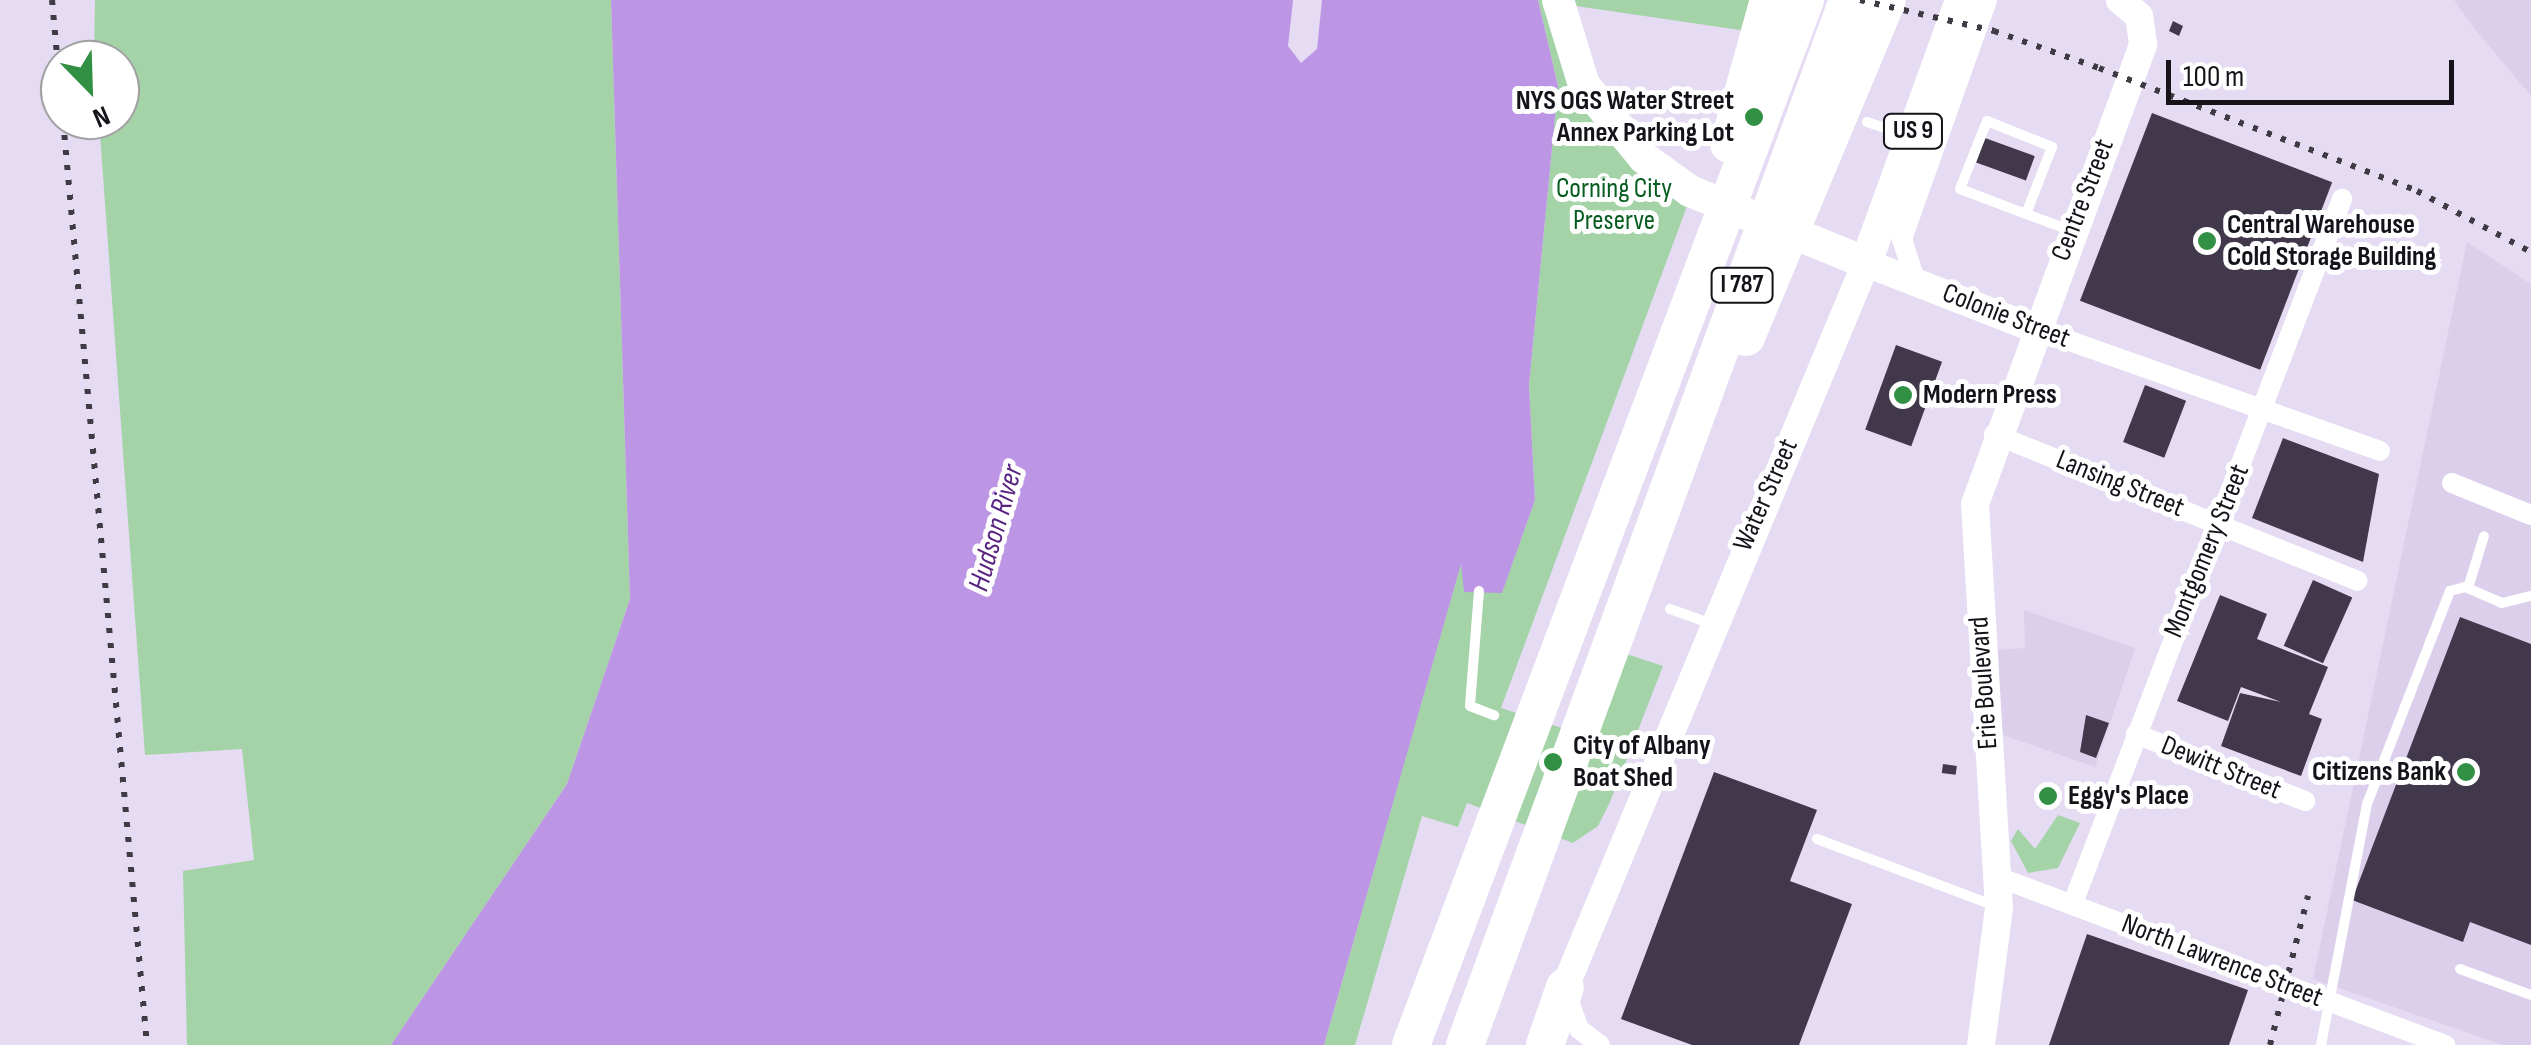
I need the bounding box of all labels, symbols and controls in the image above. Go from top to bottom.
north arrow [40,40,140,140]
scale bar [2171,40,2458,102]
text: 100 m [2183,59,2244,95]
place label: NYS OGS Water Street Annex Parking Lot [1516,84,1734,150]
text: N [88,98,114,134]
marker: NYS OGS Water Street Annex Parking Lot [1743,106,1765,128]
road number: US 9 [1880,111,1946,151]
street label: Centre Street [2044,134,2122,266]
park label: Corning City Preserve [1556,172,1672,238]
place label: Central Warehouse Cold Storage Building [2227,208,2436,274]
marker: Central Warehouse Cold Storage Building [2196,230,2218,252]
road number: I 787 [1710,265,1774,305]
street label: Colonie Street [1938,276,2074,356]
place label: Modern Press [1923,378,2057,412]
marker: Modern Press [1892,384,1914,406]
street label: Water Street [1726,434,1806,556]
street label: Lansing Street [2051,443,2189,525]
street label: Montgomery Street [2157,460,2257,642]
water label: Hudson River [961,461,1031,595]
street label: Erie Boulevard [1963,615,2005,751]
place label: City of Albany Boat Shed [1573,729,1711,795]
street label: Dewitt Street [2156,729,2286,807]
marker: City of Albany Boat Shed [1542,751,1564,773]
place label: Citizens Bank [2312,755,2446,789]
marker: Citizens Bank [2455,761,2477,783]
place label: Eggy's Place [2068,779,2189,813]
marker: Eggy's Place [2037,785,2059,807]
street label: North Lawrence Street [2117,907,2327,1015]

